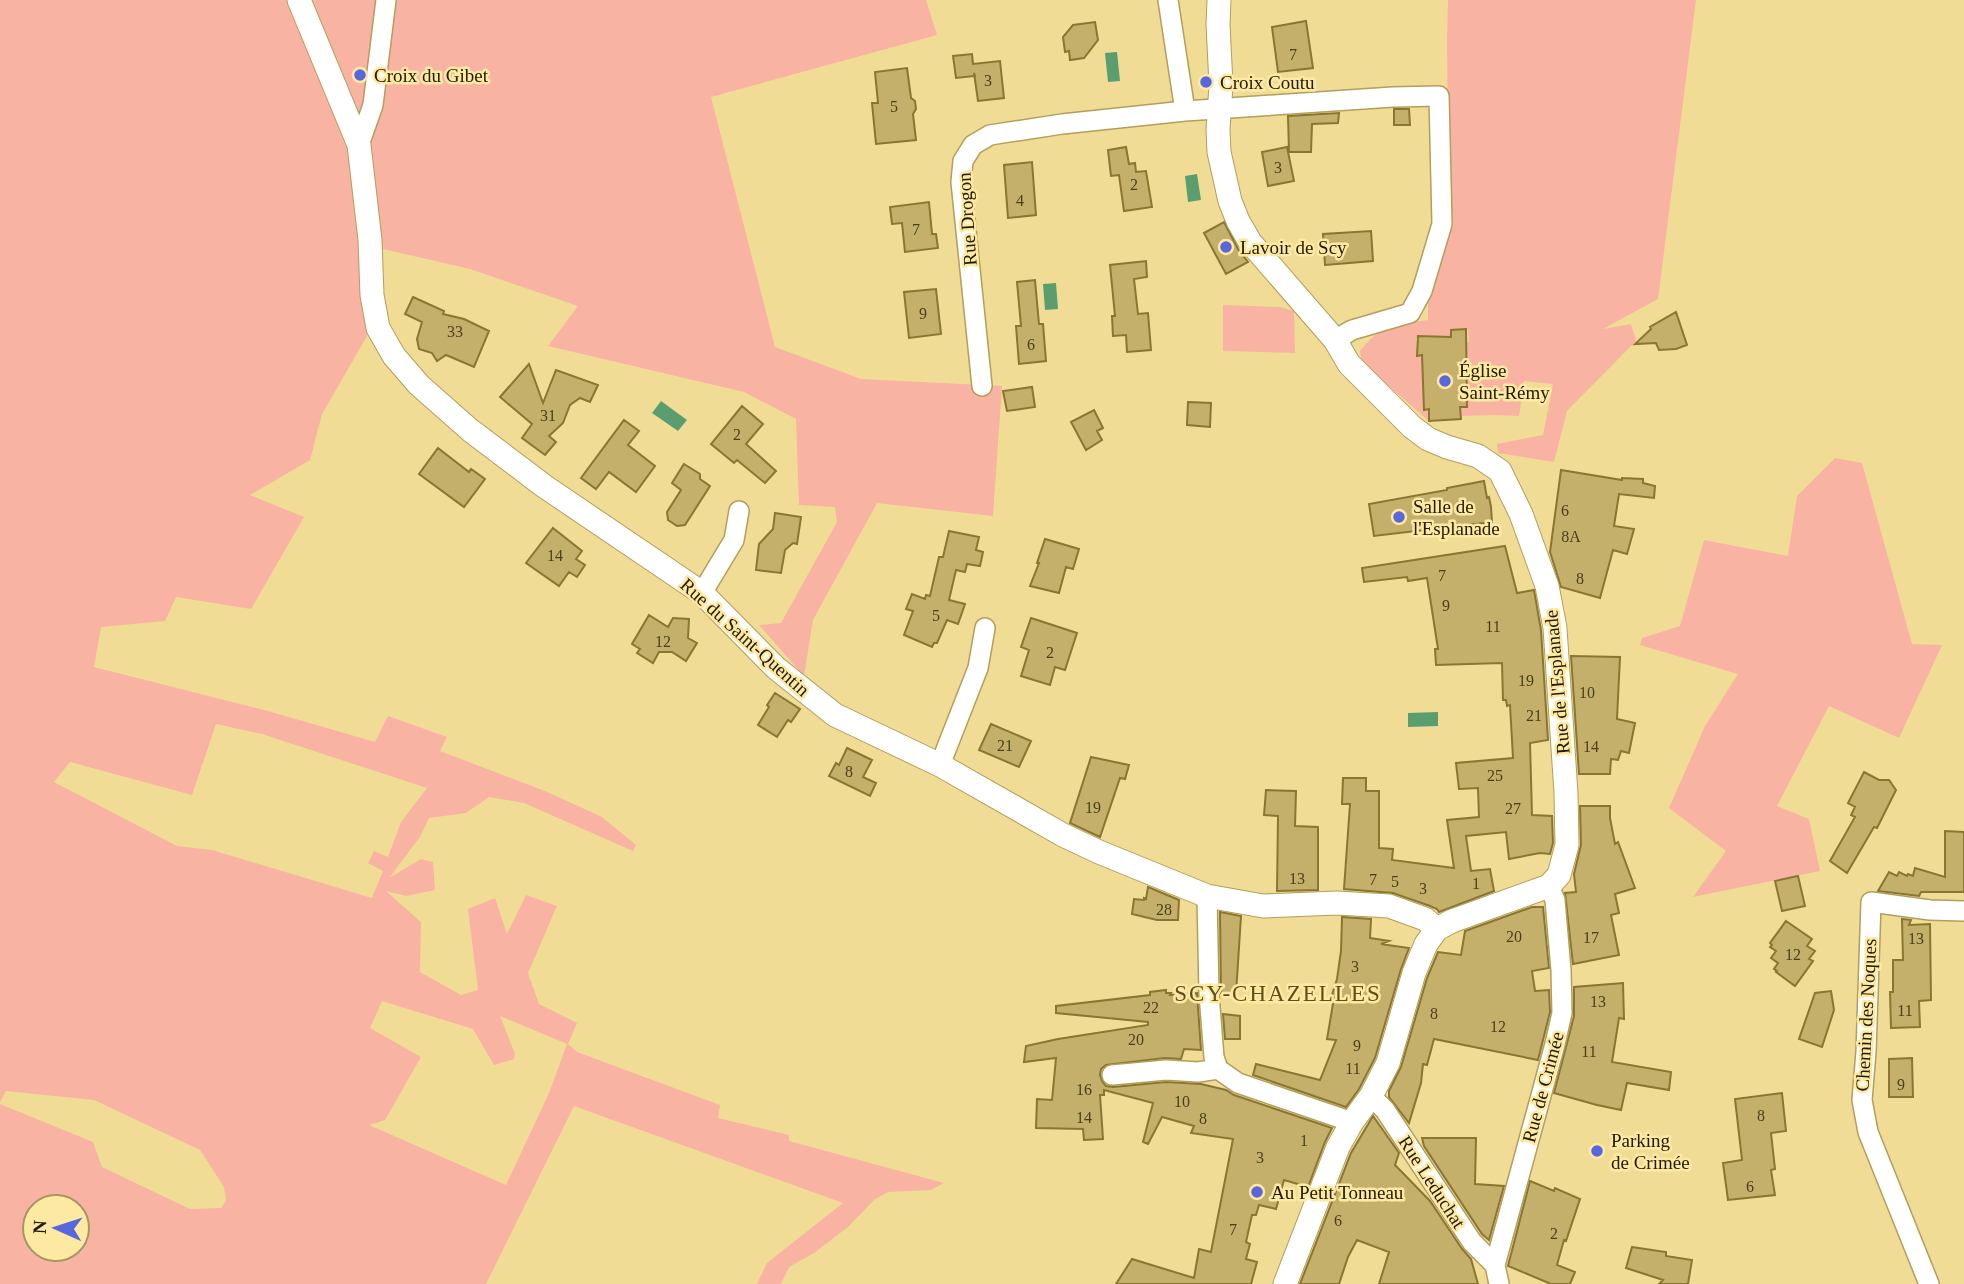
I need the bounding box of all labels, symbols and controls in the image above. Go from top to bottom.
house number: 7 [1289,46,1297,63]
place label: Croix du Gibet [374,65,489,86]
marker: Croix du Gibet [352,67,368,83]
house number: 3 [984,72,992,89]
place label: Croix Coutu [1220,72,1315,93]
marker: Croix Coutu [1198,74,1214,90]
house number: 5 [890,98,898,115]
house number: 3 [1274,159,1282,176]
street label: Rue Drogon [953,171,981,266]
house number: 2 [1130,176,1138,193]
house number: 4 [1016,192,1024,209]
house number: 7 [912,221,920,238]
place label: Lavoir de Scy [1240,237,1347,258]
marker: Lavoir de Scy [1218,239,1234,255]
house number: 9 [919,305,927,322]
house number: 33 [447,323,463,340]
house number: 6 [1027,336,1035,353]
place label: Église Saint-Rémy [1459,360,1550,403]
marker: Église Saint-Rémy [1437,373,1453,389]
house number: 31 [540,407,556,424]
house number: 2 [733,426,741,443]
place label: Salle de l'Esplanade [1413,496,1500,539]
house number: 6 [1561,502,1569,519]
marker: Salle de l'Esplanade [1391,509,1407,525]
house number: 8A [1561,528,1581,545]
house number: 14 [547,547,563,564]
house number: 7 [1438,567,1446,584]
house number: 8 [1576,570,1584,587]
street label: Rue du Saint-Quentin [676,574,814,701]
house number: 9 [1442,597,1450,614]
house number: 5 [932,607,940,624]
street label: Rue de l'Esplanade [1540,609,1574,755]
house number: 11 [1485,618,1501,635]
house number: 12 [655,633,671,650]
house number: 2 [1046,644,1054,661]
house number: 19 [1518,672,1534,689]
house number: 10 [1579,684,1595,701]
house number: 21 [1526,707,1542,724]
house number: 21 [997,737,1013,754]
house number: 14 [1583,738,1599,755]
house number: 8 [845,763,853,780]
house number: 25 [1487,767,1503,784]
house number: 19 [1085,799,1101,816]
house number: 27 [1505,800,1521,817]
house number: 13 [1289,870,1305,887]
house number: 7 [1369,871,1377,888]
house number: 5 [1391,873,1399,890]
house number: 1 [1472,875,1480,892]
house number: 3 [1419,880,1427,897]
house number: 28 [1156,901,1172,918]
house number: 20 [1506,928,1522,945]
house number: 17 [1583,929,1599,946]
house number: 13 [1908,930,1924,947]
street label: Chemin des Noques [1852,938,1880,1092]
house number: 12 [1785,946,1801,963]
house number: 3 [1351,958,1359,975]
district label: SCY-CHAZELLES [1174,981,1382,1006]
house number: 13 [1590,993,1606,1010]
house number: 22 [1143,999,1159,1016]
house number: 11 [1897,1002,1913,1019]
house number: 8 [1430,1005,1438,1022]
house number: 12 [1490,1018,1506,1035]
street label: Rue de Crimée [1518,1029,1568,1145]
house number: 20 [1128,1031,1144,1048]
house number: 9 [1353,1037,1361,1054]
house number: 11 [1581,1043,1597,1060]
house number: 11 [1345,1060,1361,1077]
house number: 9 [1897,1076,1905,1093]
house number: 16 [1076,1081,1092,1098]
house number: 10 [1174,1093,1190,1110]
house number: 8 [1757,1107,1765,1124]
house number: 14 [1076,1109,1092,1126]
house number: 8 [1199,1110,1207,1127]
place label: Parking de Crimée [1611,1130,1690,1173]
house number: 1 [1300,1132,1308,1149]
street label: Rue Leduchat [1394,1132,1470,1233]
marker: Parking de Crimée [1589,1143,1605,1159]
house number: 3 [1256,1149,1264,1166]
house number: 6 [1746,1178,1754,1195]
place label: Au Petit Tonneau [1271,1182,1404,1203]
marker: Au Petit Tonneau [1249,1184,1265,1200]
north arrow [21,1193,91,1263]
house number: 6 [1334,1212,1342,1229]
text: N [29,1219,50,1235]
house number: 7 [1229,1221,1237,1238]
house number: 2 [1550,1225,1558,1242]

